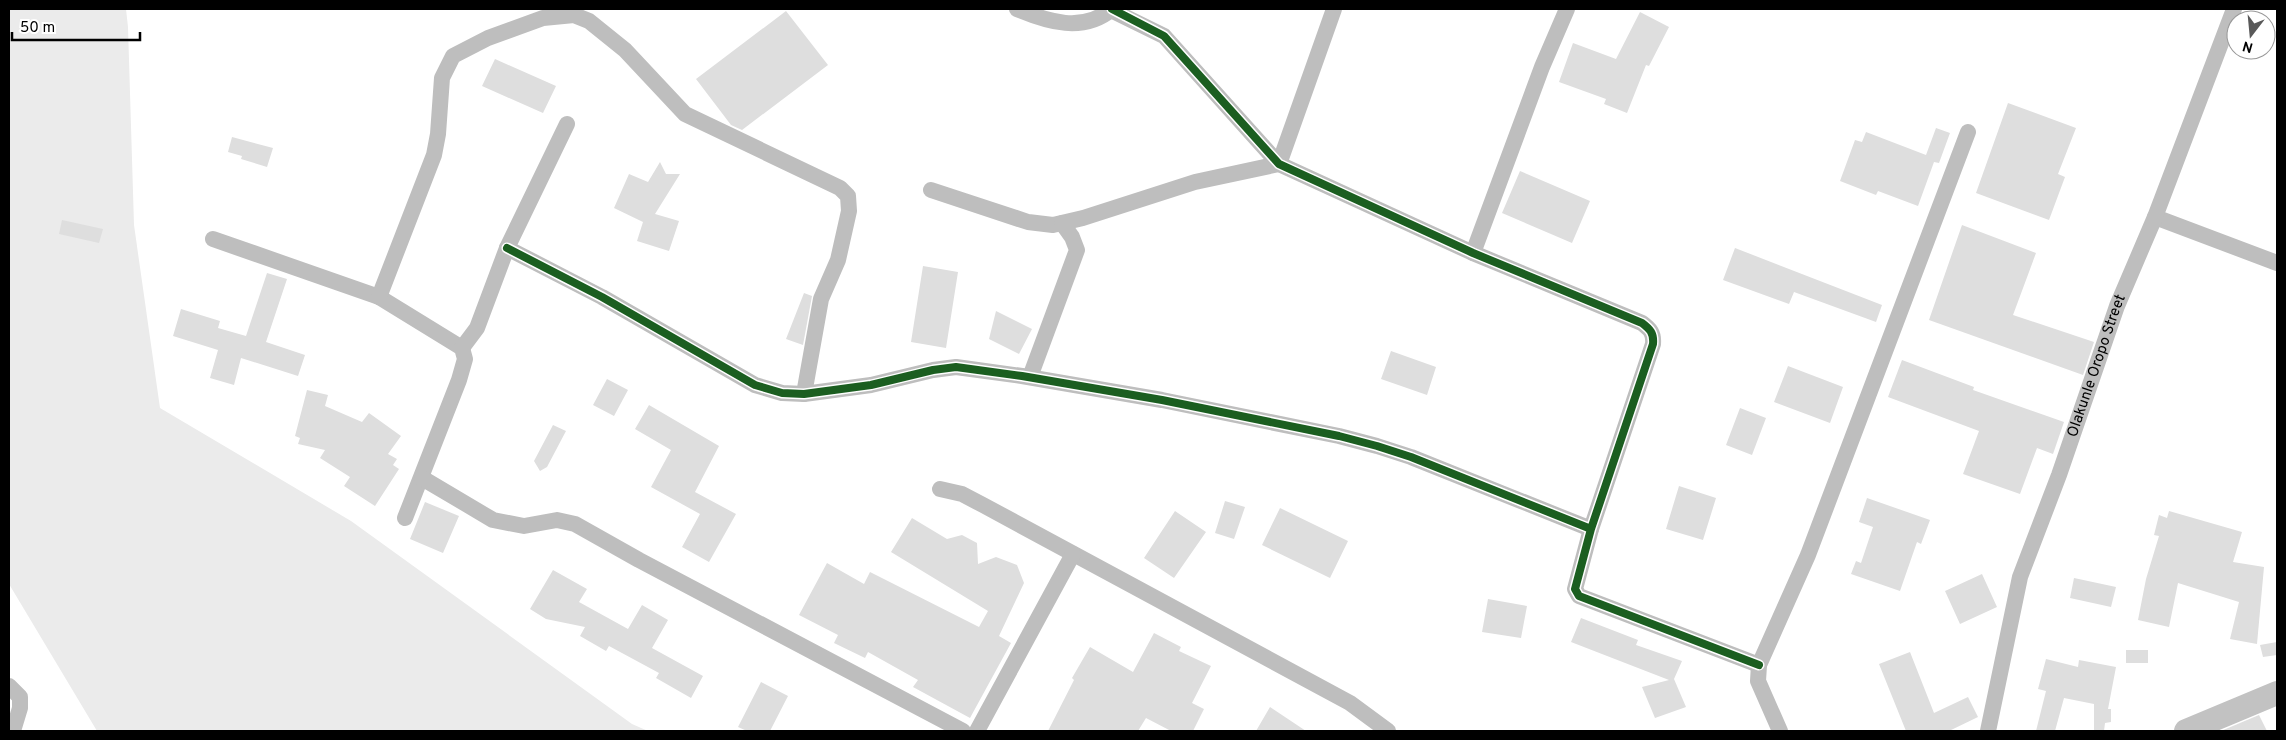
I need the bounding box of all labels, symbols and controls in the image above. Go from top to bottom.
scale bar [12,10,140,42]
north arrow [2226,10,2276,60]
text: 50 m [20,19,55,38]
text: N [2241,36,2255,56]
street label: Olakunle Oropo Street [2063,291,2130,440]

